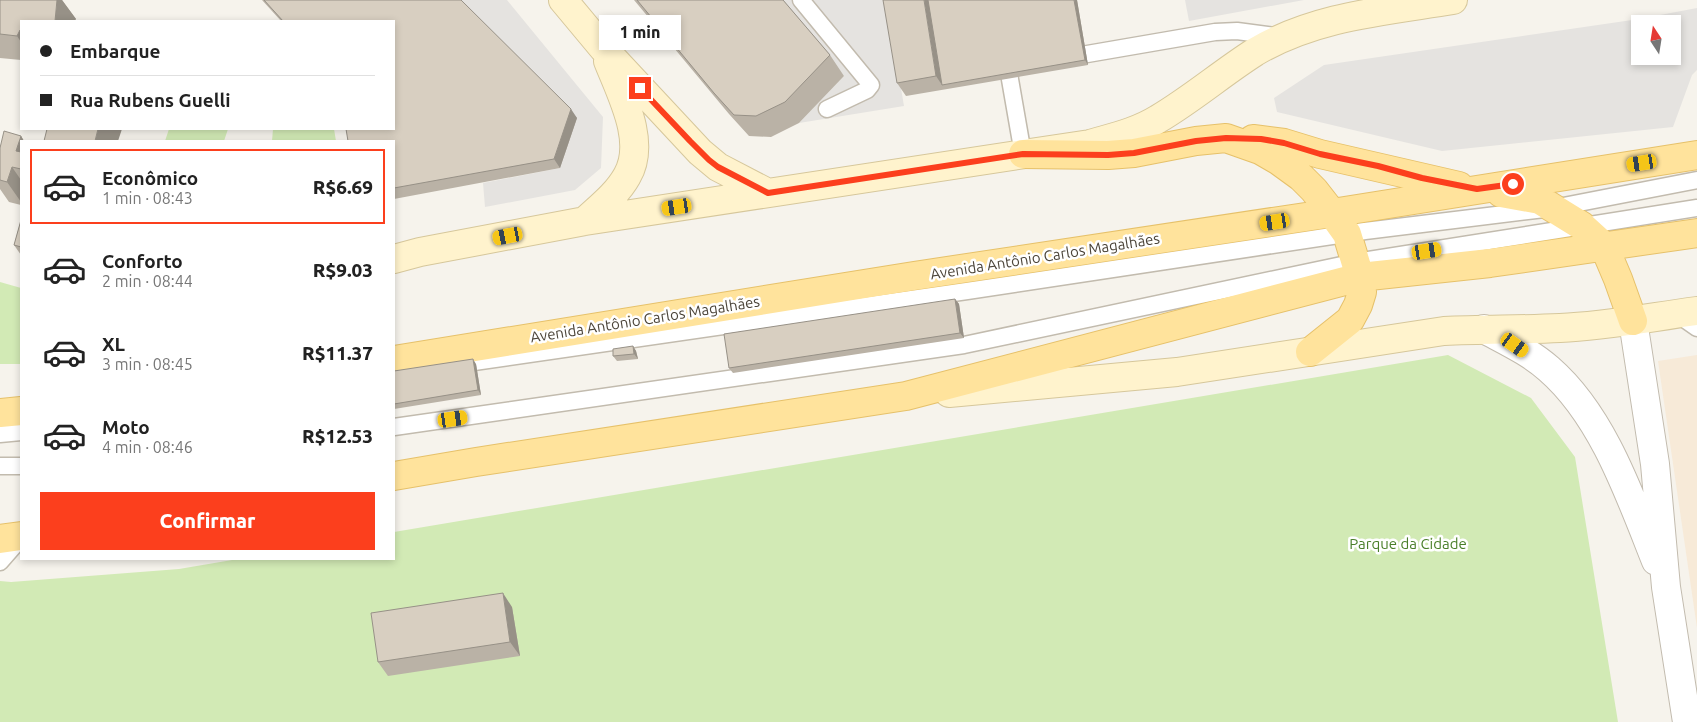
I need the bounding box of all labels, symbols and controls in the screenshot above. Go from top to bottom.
north arrow [1631,15,1681,65]
map controls [1631,15,1681,65]
callout: 1 min [599,16,681,51]
text: 1 min [620,23,660,41]
text: Embarque [70,40,160,62]
route end [629,77,651,99]
text: Rua Rubens Guelli [70,89,231,111]
car [1626,153,1657,173]
icon: car [42,164,87,209]
text: Econômico [102,167,198,189]
route start [1502,173,1524,195]
text: R$6.69 [313,176,373,198]
text: 1 min · 08:43 [102,189,193,207]
car [661,197,692,217]
car [1259,212,1290,232]
car [491,226,524,246]
street label: Avenida Antônio Carlos Magalhães [929,229,1161,283]
car [1411,241,1442,261]
icon: car [42,247,87,292]
text: Conforto [102,250,183,272]
text: R$9.03 [313,259,373,281]
text: 2 min · 08:44 [102,272,193,290]
street label: Avenida Antônio Carlos Magalhães [529,292,761,346]
icon: car [42,330,87,375]
car [1498,330,1531,360]
text: XL [102,333,125,355]
text: R$11.37 [302,342,373,364]
text: 3 min · 08:45 [102,355,193,373]
car [437,409,468,429]
icon: car [42,413,87,458]
text: Moto [102,416,150,438]
text: R$12.53 [302,425,373,447]
text: 4 min · 08:46 [102,438,193,456]
button: Confirmar [40,492,375,550]
park label: Parque da Cidade [1349,535,1467,552]

